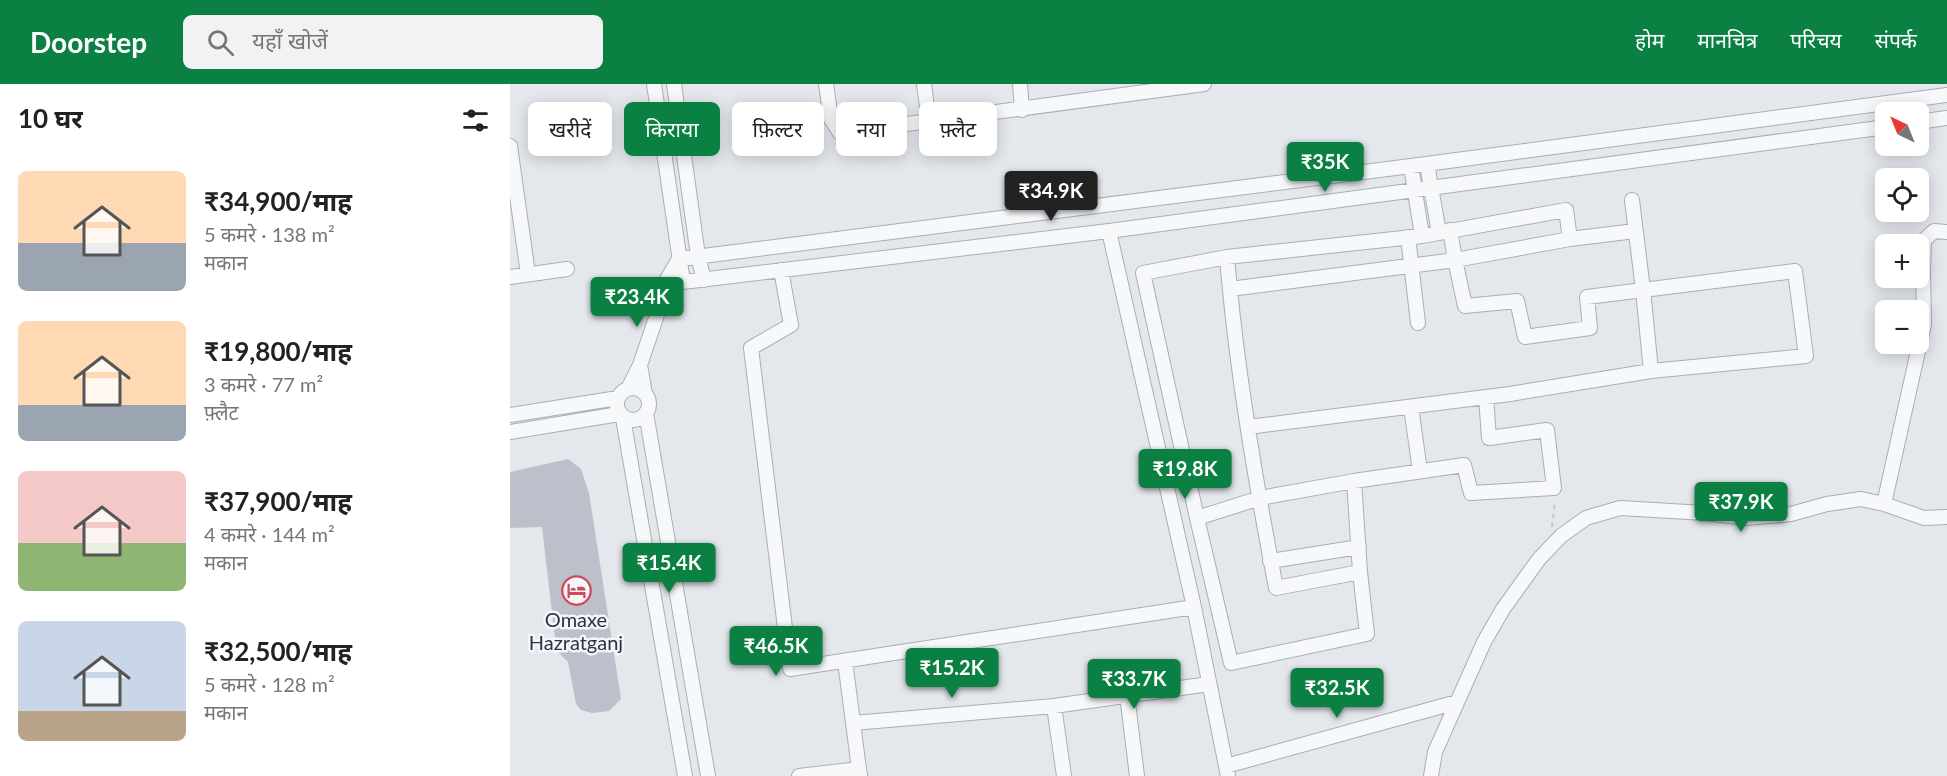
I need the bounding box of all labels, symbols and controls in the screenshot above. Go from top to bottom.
search box [183,15,603,69]
text: Doorstep [30,25,147,59]
icon: search [204,26,237,59]
text: यहाँ खोजें [252,27,328,54]
text: होम [1635,27,1664,52]
text: मानचित्र [1697,27,1757,52]
text: परिचय [1790,27,1842,52]
text: संपर्क [1875,27,1917,52]
text: 10 घर [18,102,83,134]
chip: खरीदें [528,102,612,156]
chip: किराया [624,102,720,156]
chip: फ़िल्टर [732,102,824,156]
chip: नया [836,102,907,156]
chip: फ़्लैट [919,102,997,156]
north arrow [1875,102,1929,156]
map controls [1875,102,1929,354]
icon: filters [459,104,492,137]
pin: ₹35K [1289,142,1361,193]
text: ₹35K [1301,149,1349,173]
button: locate [1875,168,1929,222]
pin: ₹34.9K [1002,171,1100,222]
text: ₹34.9K [1019,178,1083,202]
text: ₹34,900/माह [204,185,352,217]
icon: home [66,195,138,267]
text: 5 कमरे · 138 m² [204,222,335,246]
button: + [1875,234,1929,288]
text: मकान [204,250,248,274]
pin: ₹23.4K [588,277,686,328]
text: ₹23.4K [605,284,669,308]
button: − [1875,300,1929,354]
text: ₹19,800/माह [204,335,352,367]
icon: home [66,345,138,417]
text: 3 कमरे · 77 m² [204,372,323,396]
text: फ़्लैट [204,400,239,424]
pin: ₹19.8K [1136,449,1234,500]
text: ₹19.8K [1153,456,1217,480]
pin: ₹37.9K [1692,482,1790,533]
text: ₹37,900/माह [204,485,352,517]
text: ₹37.9K [1709,489,1773,513]
icon: home [66,495,138,567]
text: 4 कमरे · 144 m² [204,522,335,546]
pin: ₹15.4K [620,543,718,594]
text: मकान [204,550,248,574]
text: ₹15.4K [637,550,701,574]
hotel icon: Omaxe Hazratganj [560,574,592,606]
place label: Omaxe Hazratganj [529,607,623,654]
pin: ₹46.5K [727,626,825,677]
text: ₹46.5K [744,633,808,657]
text: ₹32,500/माह [204,635,352,667]
icon: home [66,645,138,717]
pin: ₹15.2K [903,648,1001,699]
text: ₹15.2K [920,655,984,679]
pin: ₹33.7K [1085,659,1183,710]
text: ₹33.7K [1102,666,1166,690]
pin: ₹32.5K [1288,668,1386,719]
text: 5 कमरे · 128 m² [204,672,335,696]
text: ₹32.5K [1305,675,1369,699]
text: मकान [204,700,248,724]

